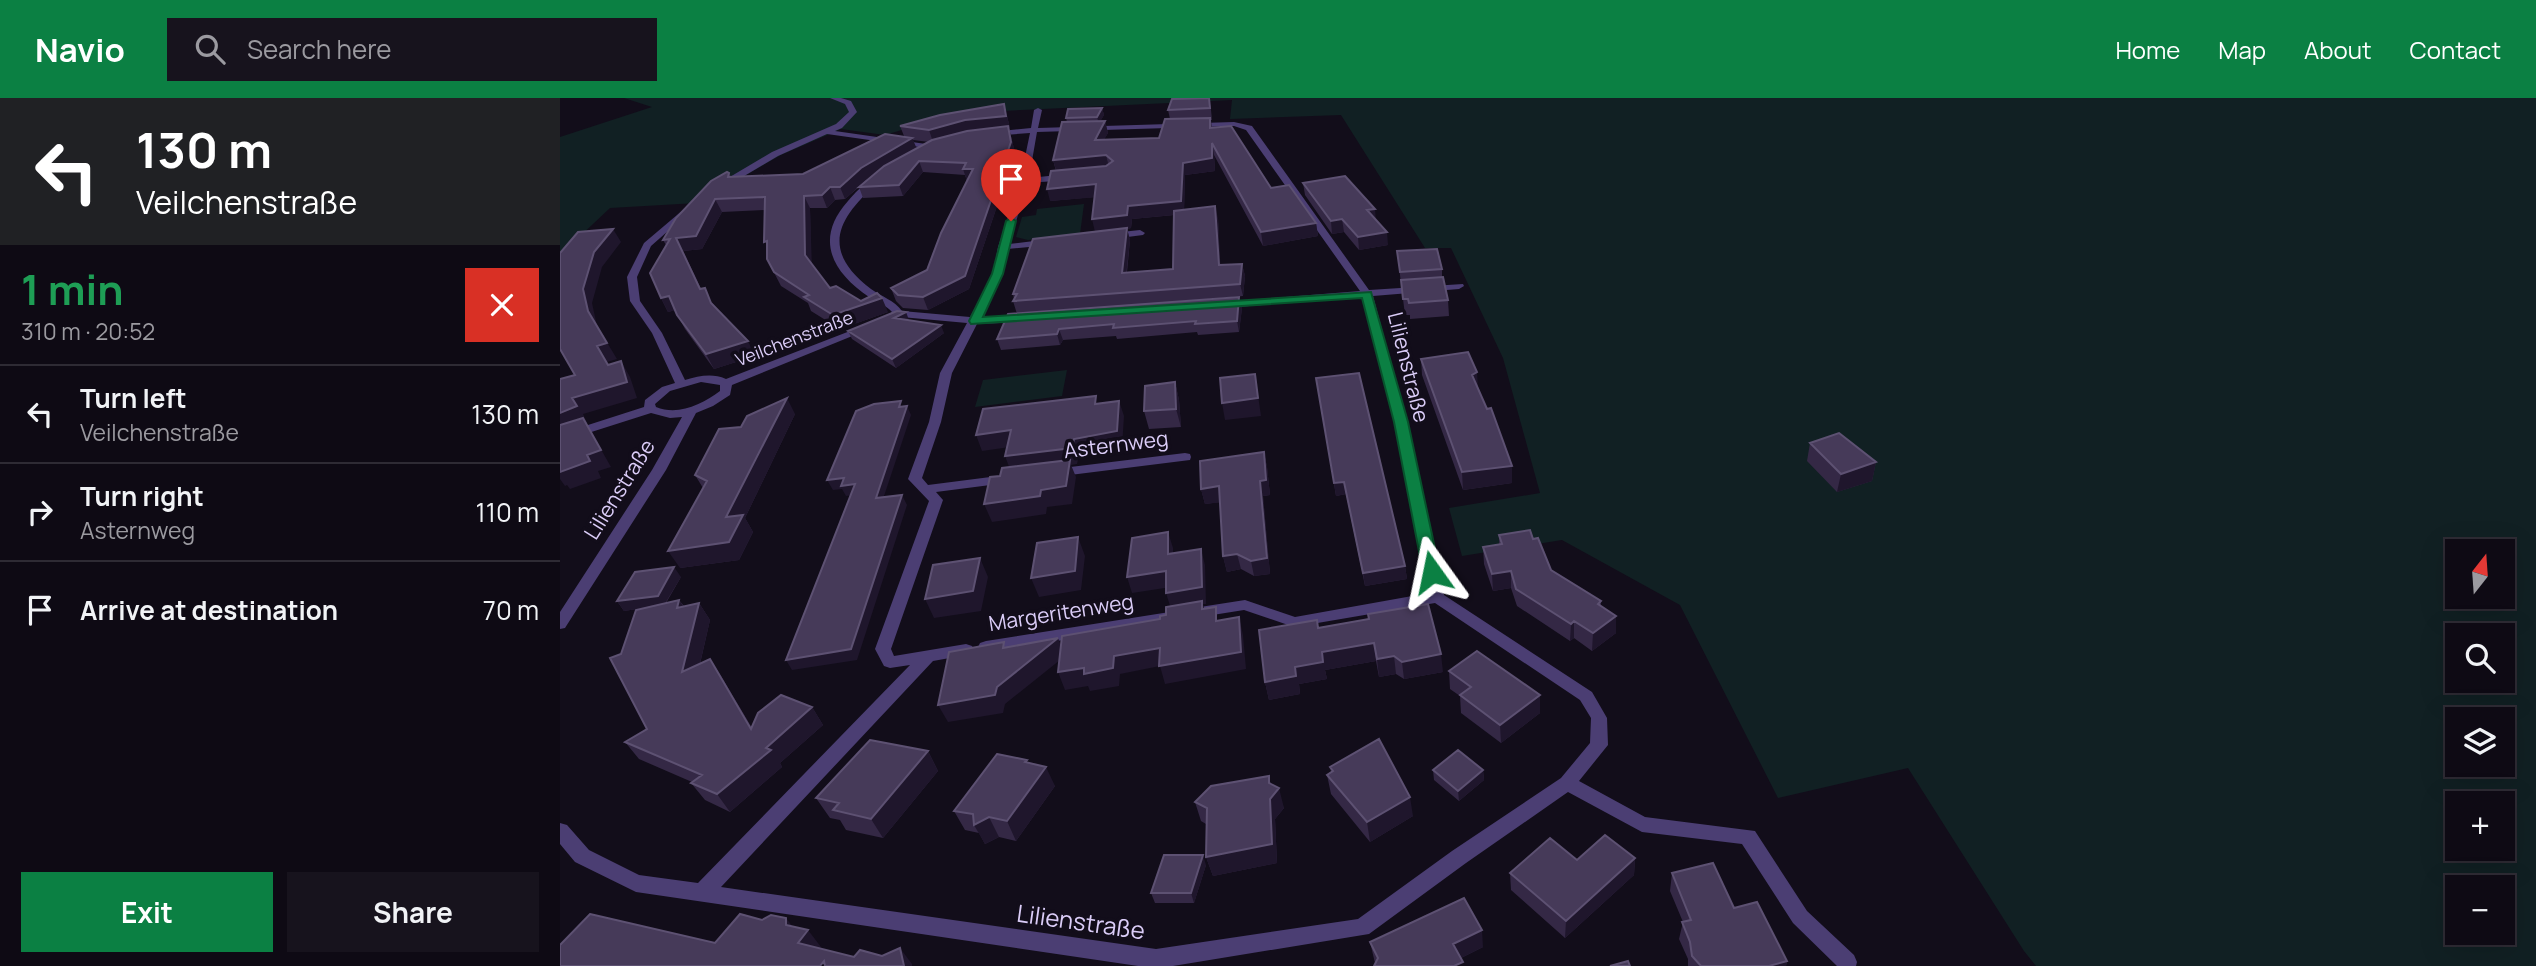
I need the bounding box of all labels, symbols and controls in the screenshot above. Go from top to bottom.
search box [167,18,657,81]
text: Navio [35,27,125,72]
icon: search [191,30,229,68]
text: Search here [247,31,391,67]
text: Home [2115,33,2180,66]
text: Map [2218,33,2266,66]
text: About [2304,33,2372,66]
text: Contact [2410,33,2501,66]
text: 130 m [136,116,272,183]
icon: left [21,126,112,217]
pin [981,149,1041,221]
icon: arrive [992,160,1030,198]
text: Veilchenstraße [136,180,357,224]
text: 1 min [21,260,124,318]
button: close [465,268,539,342]
street label: Veilchenstraße [732,305,856,371]
street label: Lilienstraße [1382,309,1436,425]
text: 310 m · 20:52 [21,315,155,347]
text: Turn left [80,380,187,416]
icon: left [21,395,59,433]
text: 130 m [471,396,539,432]
text: Veilchenstraße [80,416,239,448]
street label: Asternweg [1062,424,1170,464]
street label: Lilienstraße [577,434,661,544]
text: Turn right [80,478,204,514]
icon: right [21,493,59,531]
text: 110 m [476,494,539,530]
text: Asternweg [80,514,195,546]
position arrow [1395,535,1469,609]
north arrow [2445,539,2515,609]
map controls [2445,539,2515,945]
street label: Margeritenweg [986,587,1136,637]
icon: arrive [21,591,59,629]
text: Arrive at destination [80,592,338,628]
text: 70 m [483,592,539,628]
button: search [2445,623,2515,693]
button: layers [2445,707,2515,777]
button: + [2445,791,2515,861]
button: Exit [21,872,273,952]
button: Share [287,872,539,952]
button: − [2445,875,2515,945]
street label: Lilienstraße [1015,896,1147,946]

